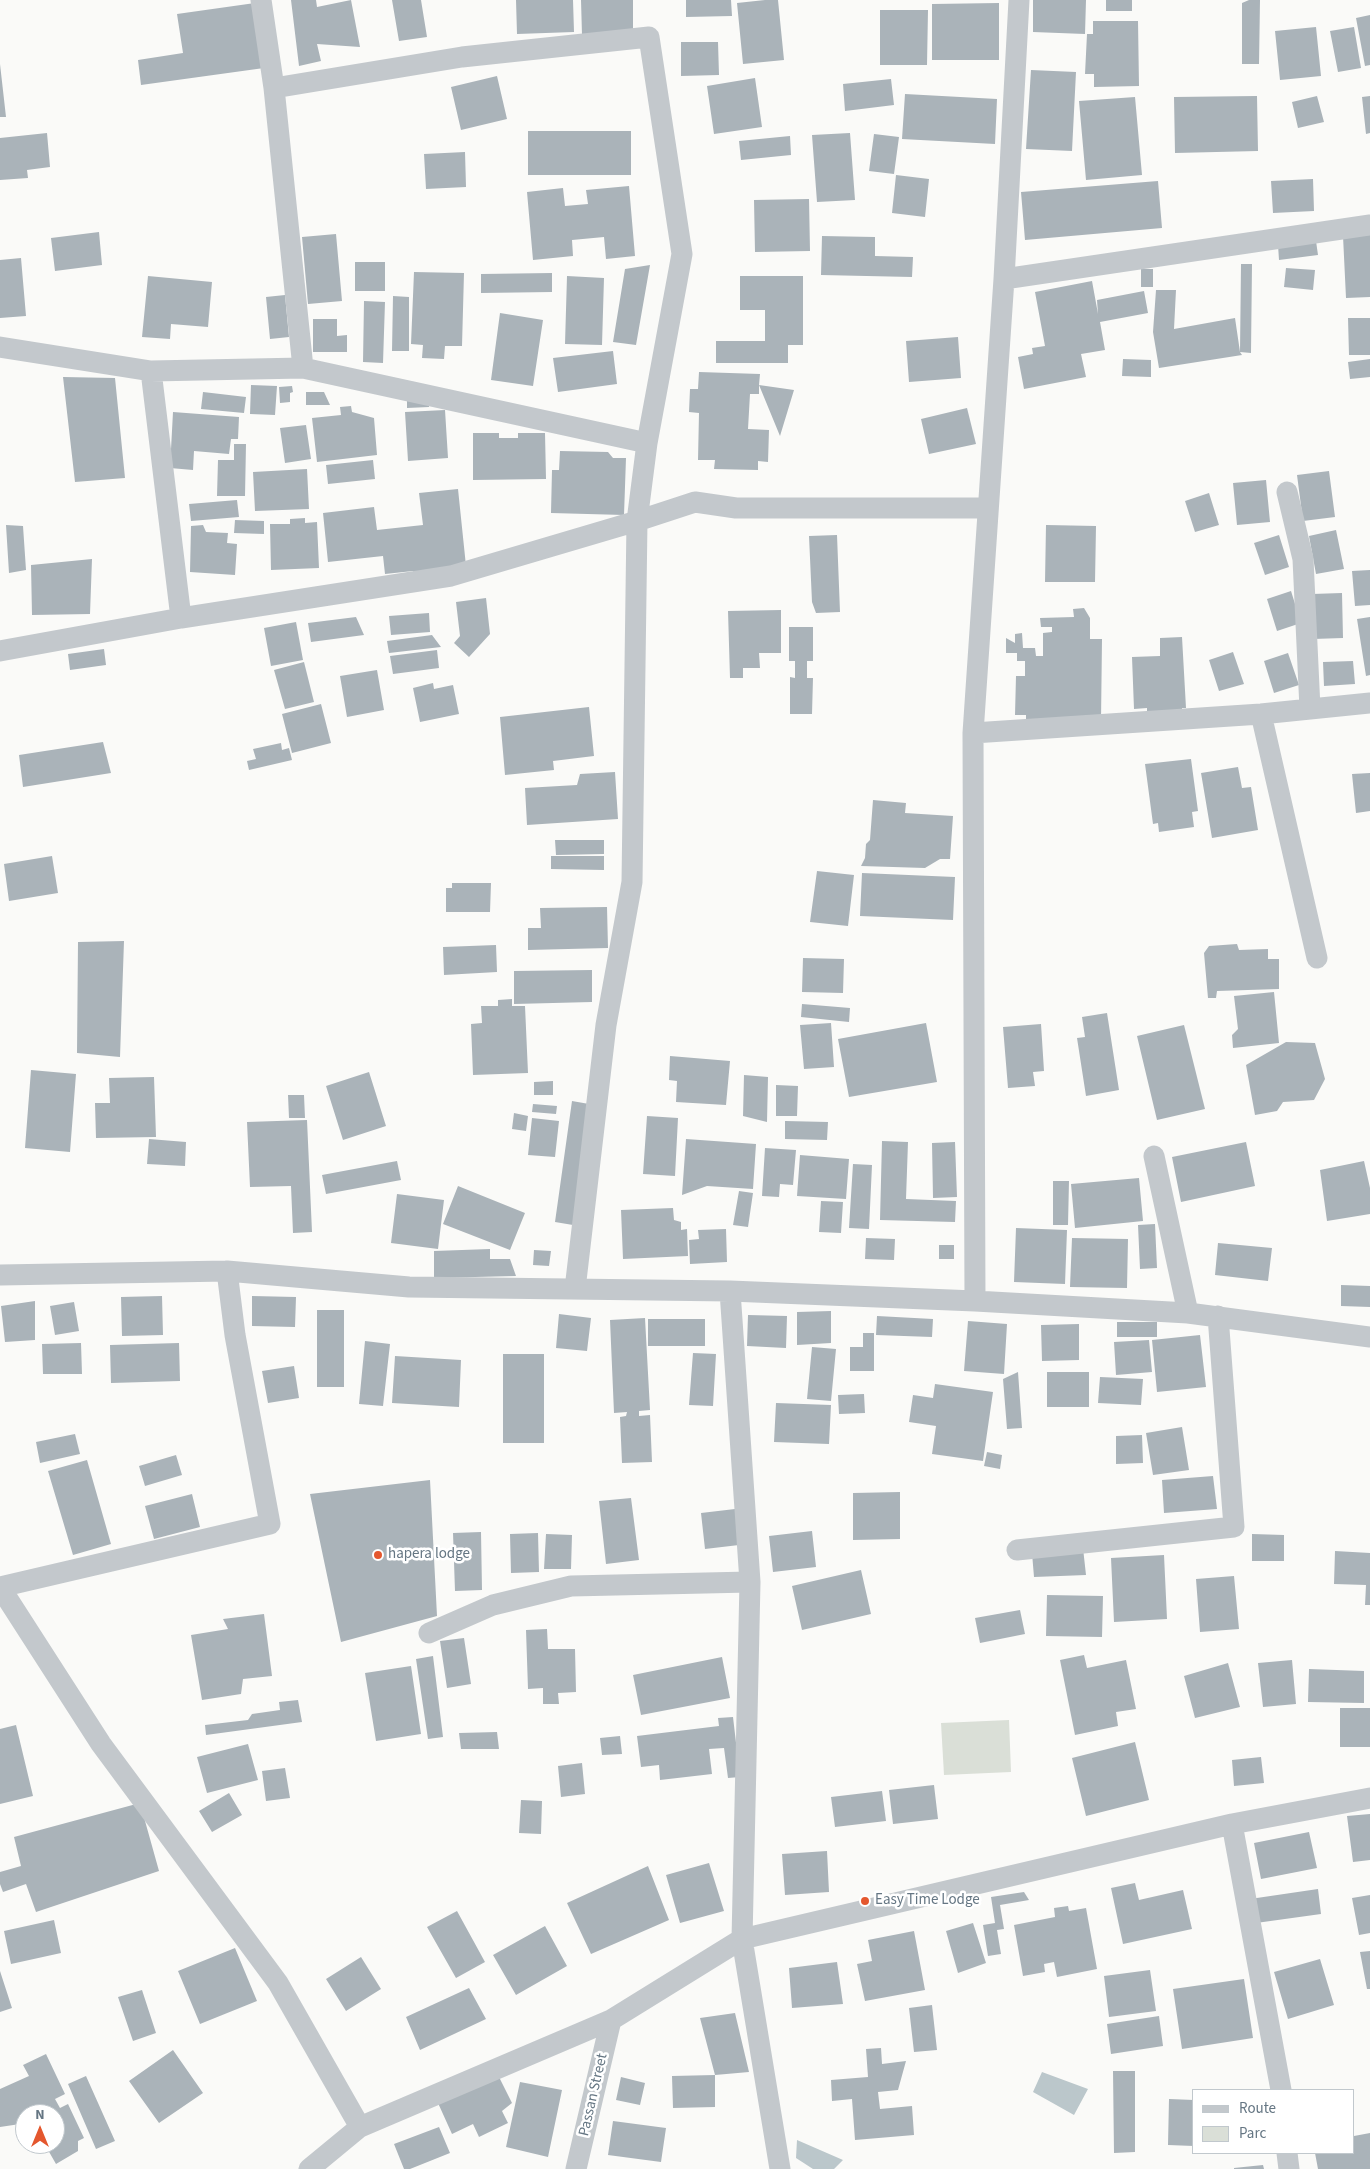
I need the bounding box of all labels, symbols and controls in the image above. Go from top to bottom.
place label: hapera lodge [388,1546,470,1564]
marker: hapera lodge [372,1549,384,1561]
place label: Easy Time Lodge [875,1892,980,1910]
marker: Easy Time Lodge [859,1895,871,1907]
street label: Passan Street [576,2052,612,2138]
legend [1192,2089,1355,2154]
text: Route [1239,2098,1276,2119]
north arrow [15,2104,65,2154]
text: N [35,2105,45,2125]
text: Parc [1239,2123,1266,2144]

